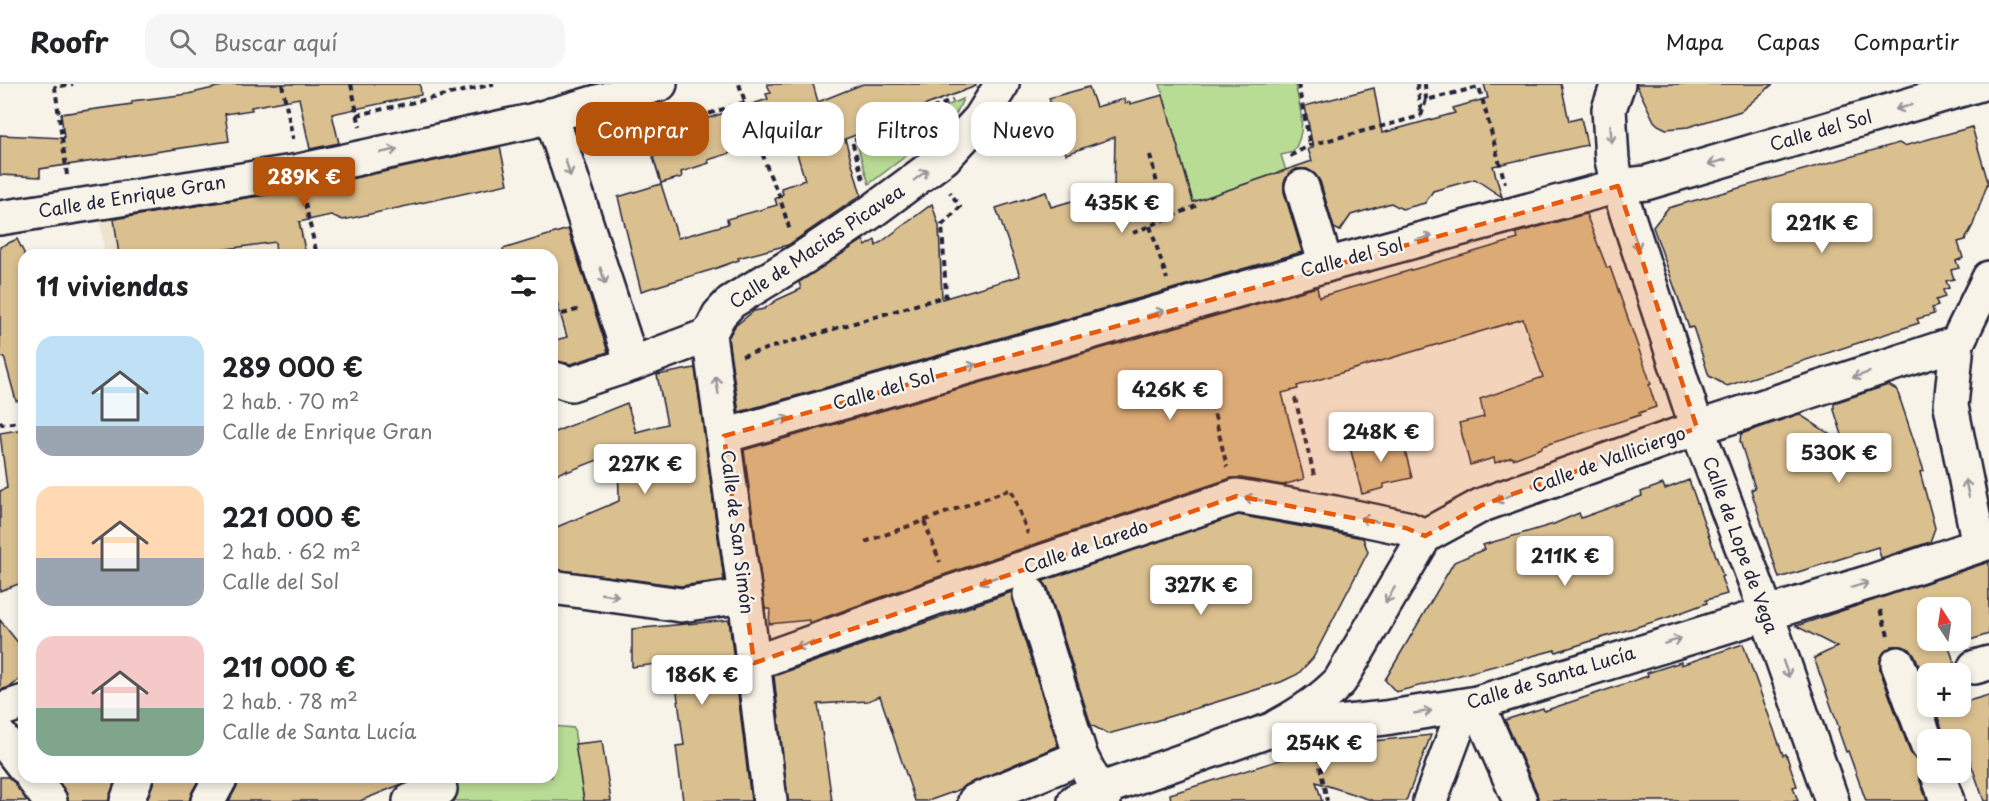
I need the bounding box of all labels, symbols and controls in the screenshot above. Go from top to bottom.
search box [145,14,565,68]
text: Roofr [30,20,109,63]
icon: search [166,25,199,58]
text: Buscar aquí [214,25,337,58]
text: Mapa [1666,25,1724,57]
text: Capas [1757,25,1820,57]
text: Compartir [1853,25,1959,57]
chip: Comprar [576,102,709,156]
chip: Alquilar [721,102,844,156]
chip: Filtros [856,102,959,156]
chip: Nuevo [971,102,1076,156]
street label: Calle del Sol [1766,102,1875,157]
one-way arrow [1895,102,1914,113]
one-way arrow [1605,124,1616,144]
one-way arrow [379,145,398,157]
pin: 289K € [255,157,353,208]
one-way arrow [1708,157,1727,168]
one-way arrow [563,158,574,177]
text: 289K € [267,161,341,191]
street label: Calle de Enrique Gran [36,167,227,224]
one-way arrow [913,169,929,182]
street label: Calle de Macias Picavea [723,177,910,315]
pin: 435K € [1073,183,1171,234]
text: 435K € [1084,187,1160,217]
pin: 221K € [1773,203,1871,254]
text: 221K € [1786,207,1858,237]
street label: Calle del Sol [1297,230,1406,283]
one-way arrow [1631,231,1642,250]
one-way arrow [1415,232,1434,243]
text: 11 viviendas [36,266,188,305]
one-way arrow [599,266,610,285]
icon: filters [507,269,540,302]
one-way arrow [1146,307,1165,318]
text: 289 000 € [222,347,363,386]
icon: home [84,360,156,432]
one-way arrow [958,360,977,372]
street label: Calle del Sol [829,361,938,416]
pin: 426K € [1121,370,1219,421]
one-way arrow [1852,370,1871,381]
text: 426K € [1132,374,1208,404]
one-way arrow [711,376,722,396]
text: 2 hab. · 70 m² [222,386,359,416]
pin: 248K € [1332,412,1430,463]
one-way arrow [771,414,790,425]
text: Calle de Enrique Gran [222,416,432,446]
text: 248K € [1343,416,1419,446]
street label: Calle de Valliciergo [1528,418,1689,499]
pin: 530K € [1790,433,1888,484]
text: 530K € [1800,437,1878,467]
pin: 227K € [596,444,694,495]
text: 227K € [608,448,682,478]
street label: Calle de San Simón [715,448,762,615]
street label: Calle de Lope de Vega [1697,452,1786,637]
one-way arrow [1961,478,1973,497]
one-way arrow [1243,493,1263,504]
one-way arrow [1494,493,1513,504]
text: 221 000 € [222,497,361,536]
icon: home [84,510,156,582]
street label: Calle de Laredo [1020,512,1152,580]
one-way arrow [1360,514,1380,525]
text: 2 hab. · 62 m² [222,536,361,566]
pin: 211K € [1516,536,1614,587]
text: 211K € [1530,540,1600,570]
pin: 327K € [1152,565,1250,616]
text: Calle del Sol [222,566,339,596]
text: 327K € [1164,569,1238,599]
one-way arrow [979,576,997,587]
one-way arrow [1850,579,1869,590]
one-way arrow [1384,586,1396,603]
one-way arrow [600,590,619,601]
north arrow [1917,597,1971,651]
map controls [1917,597,1971,783]
one-way arrow [1663,635,1682,646]
street label: Calle de Santa Lucía [1463,638,1639,715]
one-way arrow [795,641,814,652]
text: 211 000 € [222,647,356,686]
pin: 186K € [653,655,751,706]
text: 186K € [666,659,738,689]
one-way arrow [1781,659,1792,678]
icon: home [84,660,156,732]
button: + [1917,663,1971,717]
text: 2 hab. · 78 m² [222,686,358,716]
one-way arrow [1412,706,1432,717]
text: Calle de Santa Lucía [222,716,417,746]
pin: 254K € [1275,723,1373,774]
text: 254K € [1286,727,1362,757]
button: − [1917,729,1971,783]

